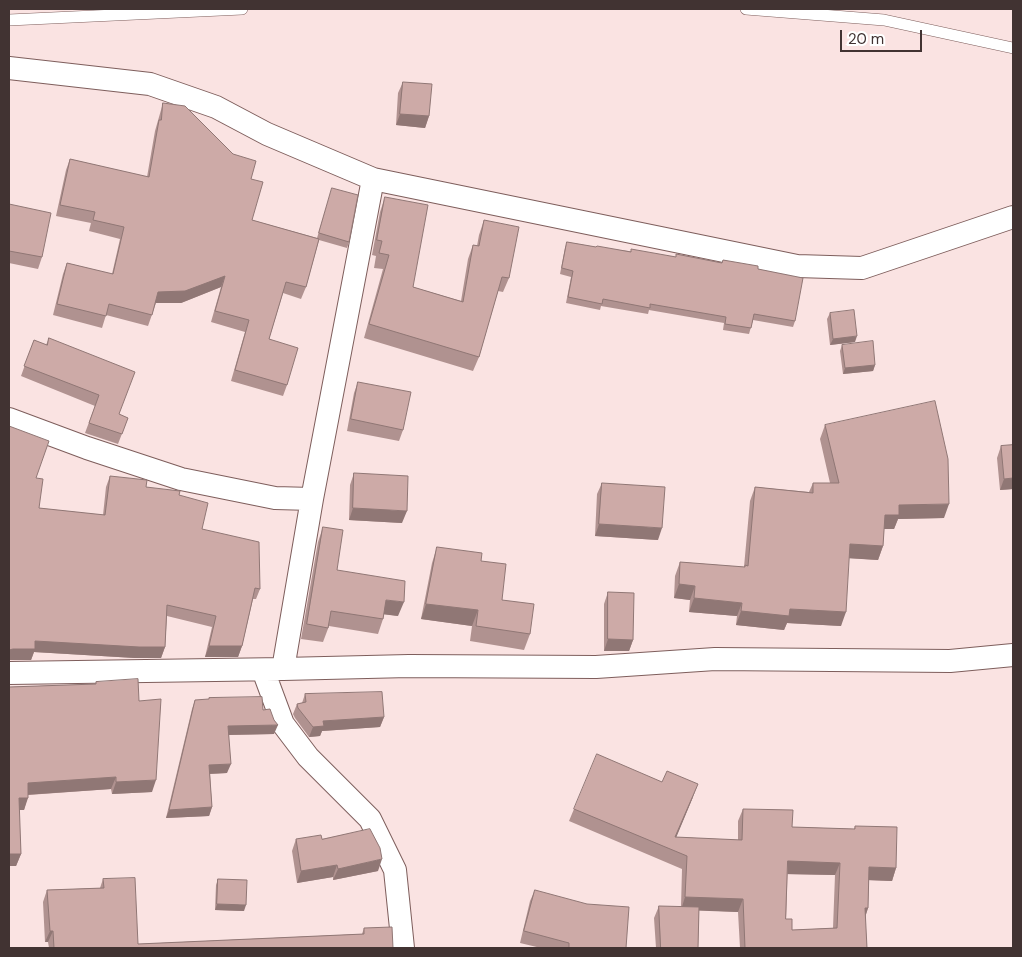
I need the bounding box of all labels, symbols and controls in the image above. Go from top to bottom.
scale bar [842,20,924,52]
text: 20 m [848,29,884,49]

